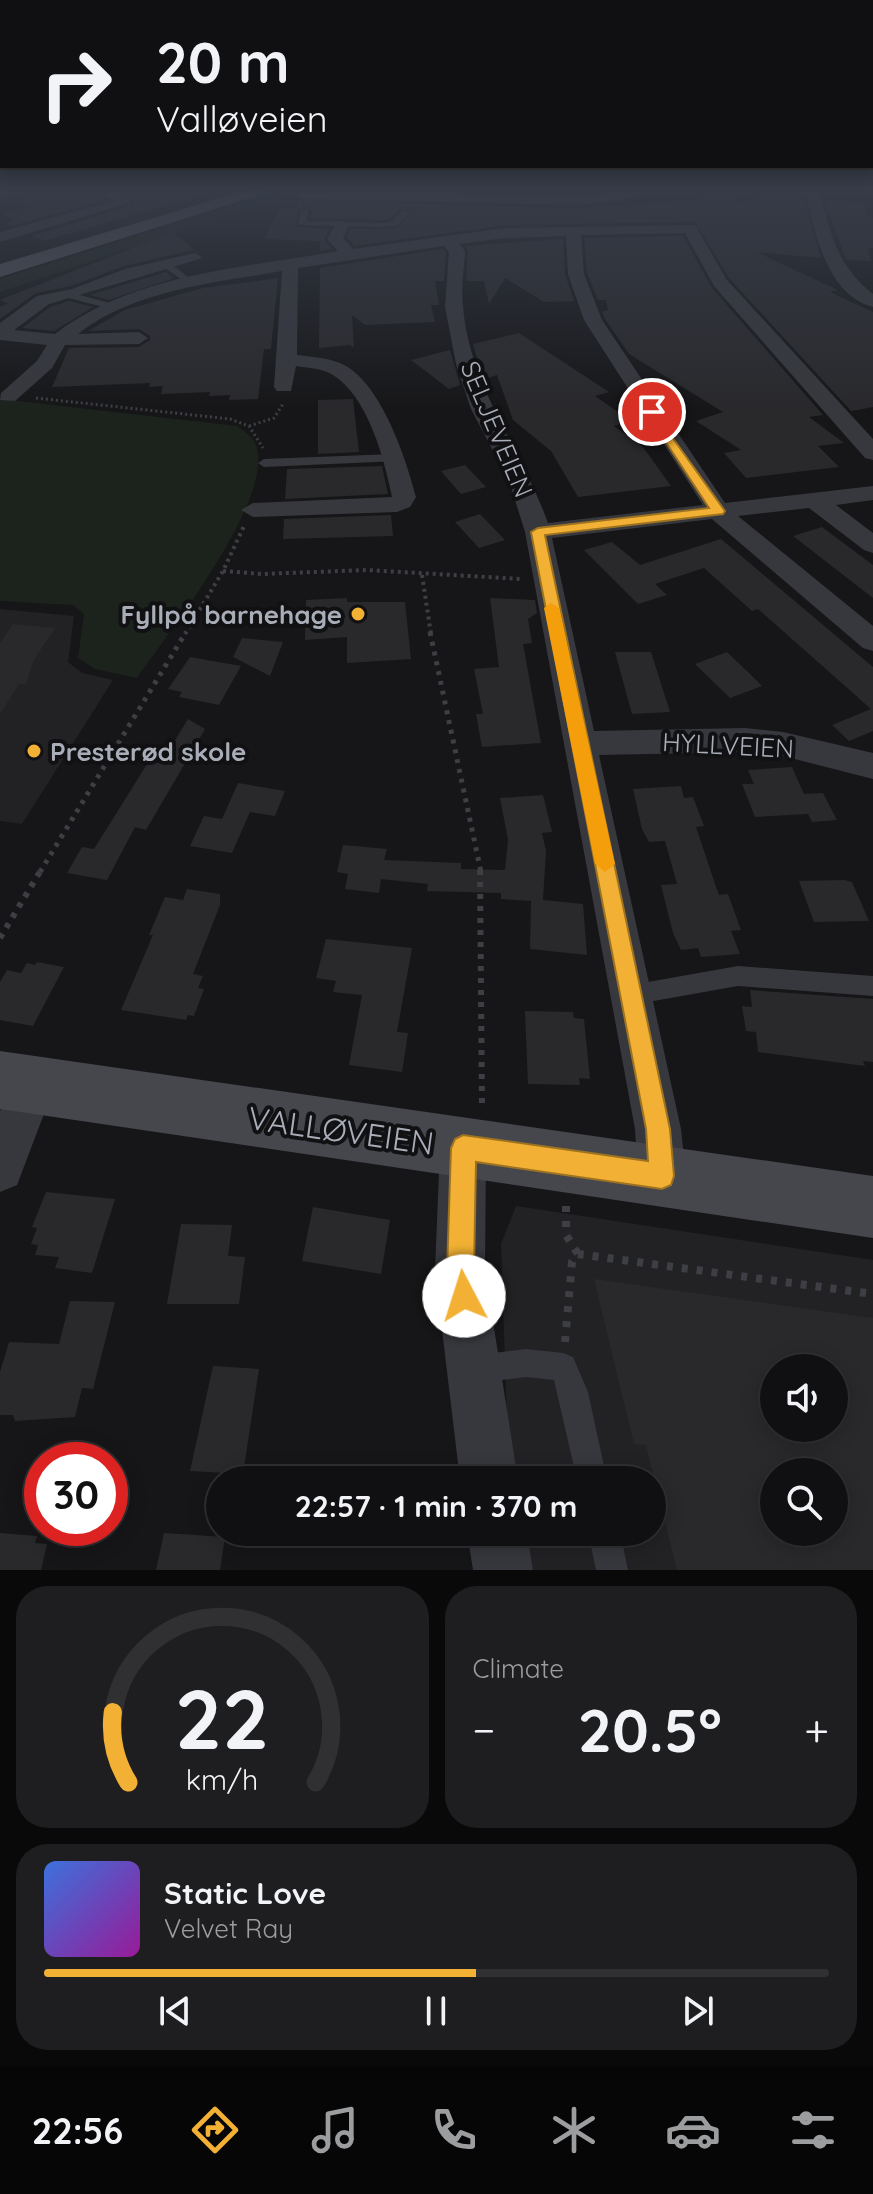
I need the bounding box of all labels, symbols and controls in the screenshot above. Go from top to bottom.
text: 20 m [156,27,290,97]
icon: right [24,32,128,136]
text: Valløveien [156,96,327,141]
street label: SELJEVEIEN [453,356,541,502]
pin [618,378,686,446]
icon: arrive [630,390,674,434]
place label: Fyllpå barnehage [120,598,342,631]
marker: Fyllpå barnehage [349,605,367,623]
street label: HYLLVEIEN [661,725,795,765]
place label: Presterød skole [50,735,246,768]
marker: Presterød skole [25,742,43,760]
street label: VALLØVEIEN [246,1097,436,1163]
position arrow [422,1254,506,1338]
map controls [760,1354,848,1546]
button: sound [760,1354,848,1442]
speed limit sign: 30 [24,1442,128,1546]
button: search [760,1458,848,1546]
text: 22:57 · 1 min · 370 m [295,1487,577,1525]
text: Climate [473,1652,564,1685]
text: 22 [175,1666,270,1770]
text: 20.5° [578,1692,722,1767]
text: − [473,1702,495,1757]
text: + [804,1702,829,1757]
text: km/h [186,1761,259,1797]
text: Static Love [164,1874,326,1912]
text: Velvet Ray [164,1912,293,1945]
icon: previous [153,1989,197,2033]
icon: pause [414,1989,458,2033]
icon: next [676,1989,720,2033]
icon: directions [187,2102,243,2158]
icon: music [307,2102,363,2158]
icon: phone [426,2102,482,2158]
icon: climate [546,2102,602,2158]
icon: car [665,2102,721,2158]
icon: filters [785,2102,841,2158]
text: 22:56 [32,2108,123,2153]

